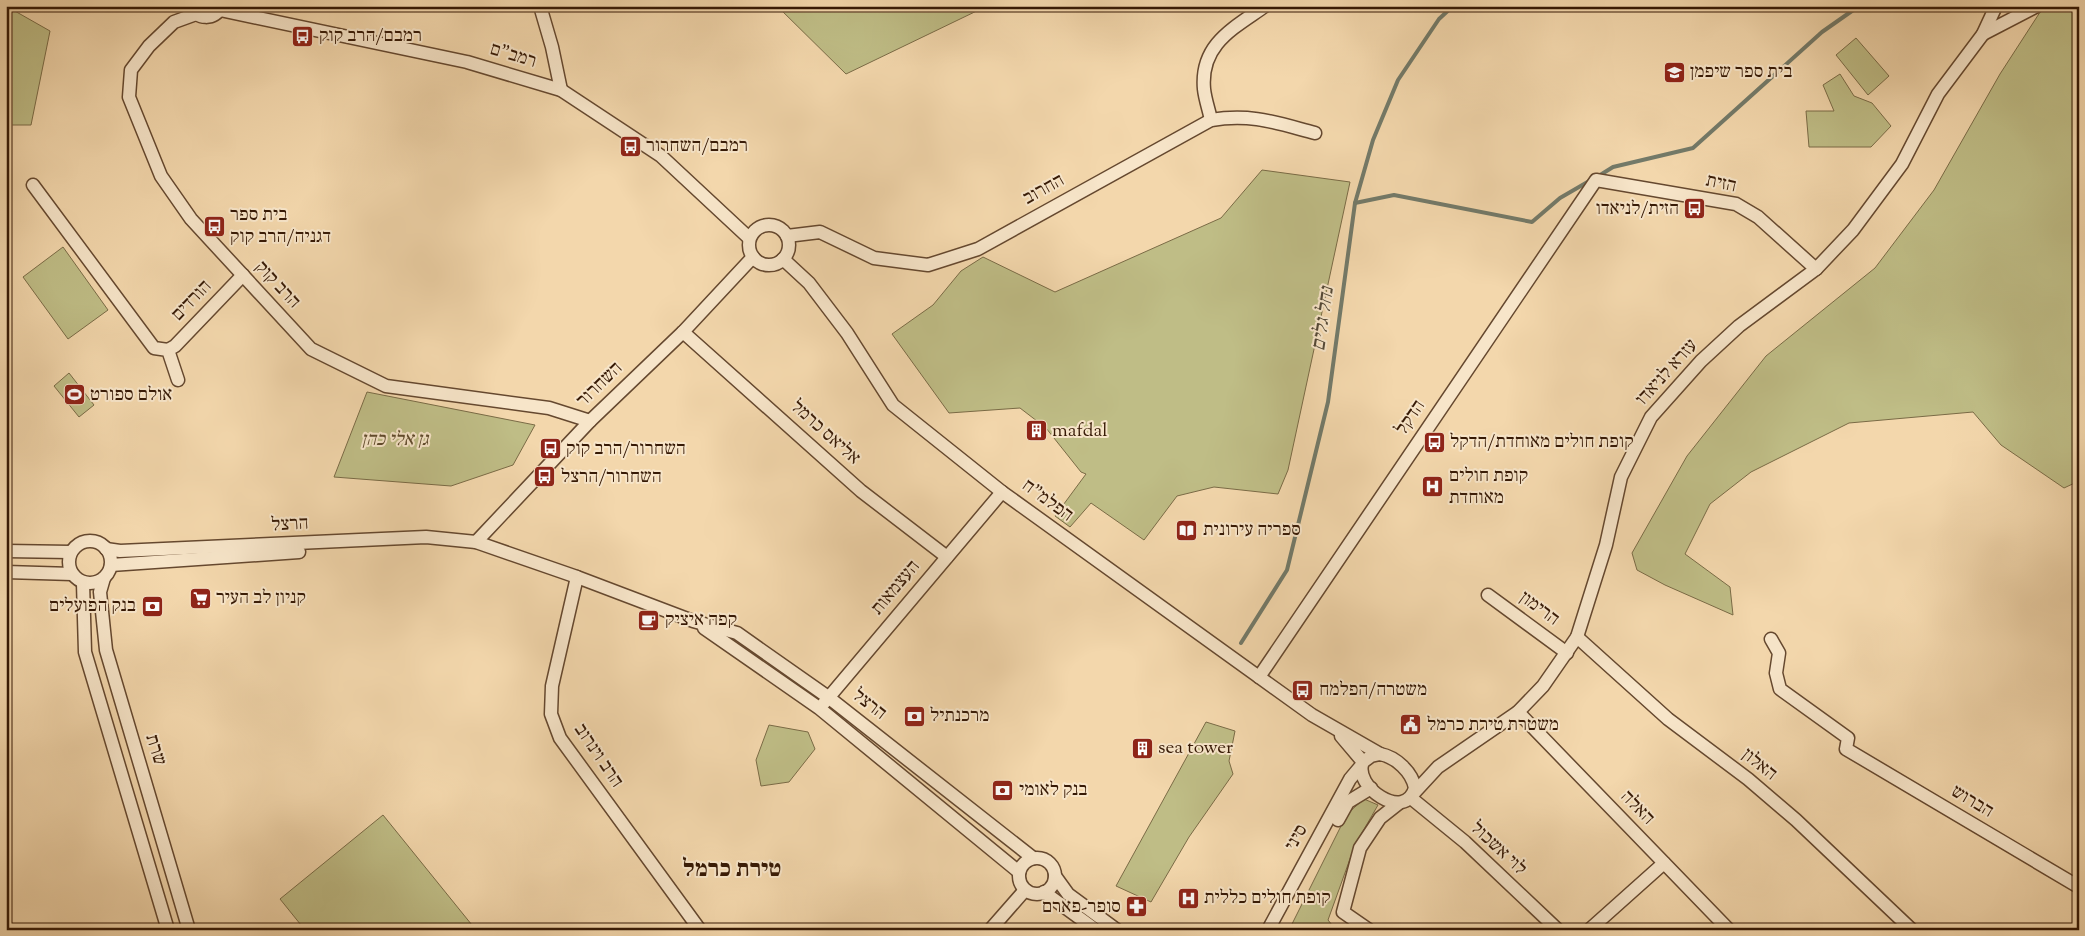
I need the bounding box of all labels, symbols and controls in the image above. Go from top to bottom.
place label: רמבם/הרב קוק [319,23,422,50]
bus stop icon: רמבם/הרב קוק [291,24,315,48]
street label: רמב"ם [486,36,540,76]
place label: בית ספר שיפמן [1690,59,1792,86]
school or university icon: בית ספר שיפמן [1662,60,1686,84]
place label: רמבם/השחרור [646,133,748,160]
bus stop icon: רמבם/השחרור [618,134,642,158]
street label: החרוב [1018,168,1070,212]
street label: הזית [1703,168,1739,200]
place label: הזית/לניאדו [1596,196,1679,223]
bus stop icon: הזית/לניאדו [1683,197,1707,221]
place label: בית ספר דגניה/הרב קוק [230,202,331,251]
bus stop icon: בית ספר דגניה/הרב קוק [202,214,226,238]
street label: הרב קוק [248,255,306,315]
street label: הורדים [165,274,219,328]
water label: נחל גלים [1305,284,1343,353]
street label: עזרא לניאדו [1630,334,1704,412]
street label: השחרור [571,356,629,414]
place label: אולם ספורט [90,382,172,409]
sports icon: אולם ספורט [62,383,86,407]
street label: אליאס כרמל [784,394,866,472]
street label: הדקל [1389,395,1433,441]
place label: mafdal [1052,418,1107,445]
building icon: mafdal [1024,419,1048,443]
park label: גן אלי כהן [362,427,430,454]
place label: קופת חולים מאוחדת/הדקל [1450,429,1634,456]
bus stop icon: קופת חולים מאוחדת/הדקל [1422,430,1446,454]
place label: השחרור/הרב קוק [566,436,686,463]
bus stop icon: השחרור/הרב קוק [538,437,562,461]
place label: קופת חולים מאוחדת [1449,463,1528,512]
place label: השחרור/הרצל [561,464,662,491]
bus stop icon: השחרור/הרצל [533,465,557,489]
street label: הפלמ"ח [1016,473,1078,529]
hospital icon: קופת חולים מאוחדת [1421,475,1445,499]
street label: הרצל [271,511,309,539]
place label: ספריה עירונית [1203,517,1301,544]
library icon: ספריה עירונית [1175,518,1199,542]
street label: העצמאות [865,555,927,621]
place label: קניון לב העיר [216,585,306,612]
street label: הרימון [1513,585,1565,633]
supermarket icon: קניון לב העיר [188,586,212,610]
place label: בנק הפועלים [49,593,136,620]
bank icon: בנק הפועלים [140,594,164,618]
place label: קפה איציק [665,607,737,634]
cafe icon: קפה איציק [637,608,661,632]
place label: משטרה/הפלמח [1319,677,1427,704]
bus stop icon: משטרה/הפלמח [1291,678,1315,702]
street label: הרצל [846,683,892,727]
place label: מרכנתיל [930,703,989,730]
bank icon: מרכנתיל [902,704,926,728]
place label: משטרת טירת כרמל [1427,712,1559,739]
public building icon: משטרת טירת כרמל [1399,713,1423,737]
street label: הרב וינרוב [567,719,629,793]
street label: שרת [137,731,173,769]
place label: sea tower [1158,735,1233,762]
building icon: sea tower [1130,736,1154,760]
street label: האלון [1735,742,1783,788]
place label: בנק לאומי [1019,777,1087,804]
bank icon: בנק לאומי [991,778,1015,802]
street label: הברוש [1946,779,1998,825]
street label: האלה [1614,784,1660,832]
street label: לוי אשכול [1464,816,1532,882]
street label: סיני [1279,820,1315,856]
district label: טירת כרמל [683,853,781,887]
place label: קופת חולים כללית [1204,885,1331,912]
hospital icon: קופת חולים כללית [1176,886,1200,910]
place label: סופר-פארם [1042,894,1121,921]
pharmacy icon: סופר-פארם [1125,895,1149,919]

